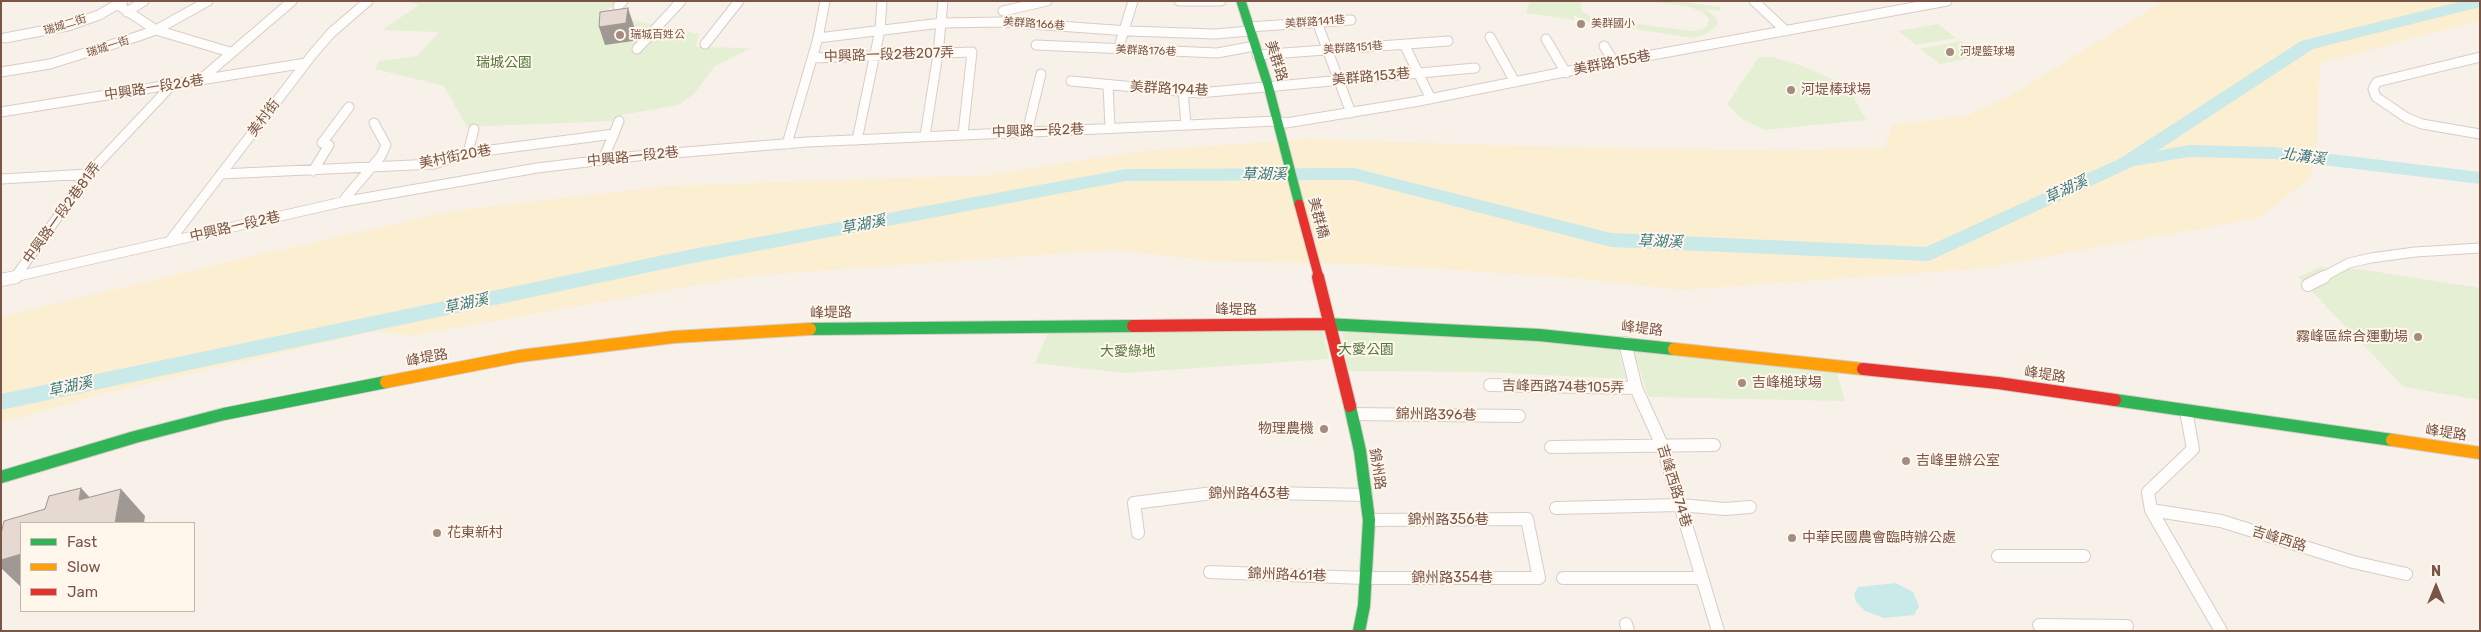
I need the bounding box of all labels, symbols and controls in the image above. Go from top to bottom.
street label: 瑞城二街 [42,12,88,38]
street label: 美群路141巷 [1285,13,1345,31]
street label: 美群路166巷 [1003,15,1065,33]
place label: 美群國小 [1591,17,1635,31]
marker: 美群國小 [1575,18,1587,30]
place label: 瑞城百姓公 [630,28,685,42]
marker: 瑞城百姓公 [614,29,626,41]
street label: 瑞城一街 [85,34,131,60]
street label: 美群路 [1262,38,1290,84]
street label: 美群路151巷 [1323,39,1383,57]
street label: 美群路176巷 [1115,43,1177,59]
street label: 中興路一段2巷207弄 [823,44,955,66]
place label: 河堤籃球場 [1960,45,2015,59]
marker: 河堤籃球場 [1944,46,1956,58]
street label: 美群路155巷 [1572,47,1652,79]
park label: 瑞城公園 [476,55,532,71]
street label: 美群路153巷 [1331,65,1411,89]
street label: 中興路一段26巷 [103,72,205,104]
street label: 美群路194巷 [1129,79,1209,99]
place label: 河堤棒球場 [1801,82,1871,98]
marker: 河堤棒球場 [1785,84,1797,96]
street label: 美村街 [245,96,283,140]
street label: 中興路一段2巷 [992,121,1084,141]
street label: 美村街20巷 [418,142,492,172]
street label: 中興路一段2巷 [586,144,680,170]
water label: 北溝溪 [2280,145,2326,169]
street label: 中興路一段2巷81弄 [20,159,104,267]
water label: 草湖溪 [1242,166,1286,184]
water label: 草湖溪 [2042,172,2090,208]
street label: 美群橋 [1304,196,1332,240]
street label: 中興路一段2巷 [188,208,282,246]
water label: 草湖溪 [839,212,887,238]
water label: 草湖溪 [1637,232,1683,252]
water label: 草湖溪 [442,291,490,317]
street label: 峰堤路 [1215,302,1257,318]
street label: 峰堤路 [810,304,852,322]
street label: 峰堤路 [1620,318,1664,340]
place label: 霧峰區綜合運動場 [2296,329,2408,345]
marker: 霧峰區綜合運動場 [2412,331,2424,343]
park label: 大愛公園 [1338,342,1394,358]
park label: 大愛綠地 [1100,344,1156,360]
street label: 峰堤路 [405,346,449,370]
street label: 峰堤路 [2023,364,2067,386]
water label: 草湖溪 [46,374,94,400]
place label: 吉峰槌球場 [1752,375,1822,391]
marker: 吉峰槌球場 [1736,377,1748,389]
street label: 吉峰西路74巷105弄 [1502,378,1624,396]
street label: 錦州路396巷 [1395,406,1477,424]
place label: 物理農機 [1258,421,1314,437]
street label: 峰堤路 [2424,422,2468,444]
marker: 物理農機 [1318,423,1330,435]
street label: 吉峰西路74巷 [1653,443,1695,529]
street label: 錦州路 [1365,447,1389,491]
place label: 吉峰里辦公室 [1916,453,2000,469]
marker: 吉峰里辦公室 [1900,455,1912,467]
street label: 錦州路463巷 [1208,486,1290,502]
street label: 錦州路356巷 [1407,512,1489,528]
legend [20,522,195,612]
street label: 吉峰西路 [2250,523,2308,555]
place label: 花東新村 [447,525,503,541]
marker: 花東新村 [431,527,443,539]
place label: 中華民國農會臨時辦公處 [1802,530,1956,546]
marker: 中華民國農會臨時辦公處 [1786,532,1798,544]
text: Fast [67,533,97,551]
text: Slow [67,558,100,576]
north arrow [2411,562,2461,612]
text: N [2431,563,2441,580]
street label: 錦州路461巷 [1247,565,1327,585]
street label: 錦州路354巷 [1411,570,1493,586]
text: Jam [67,583,98,601]

